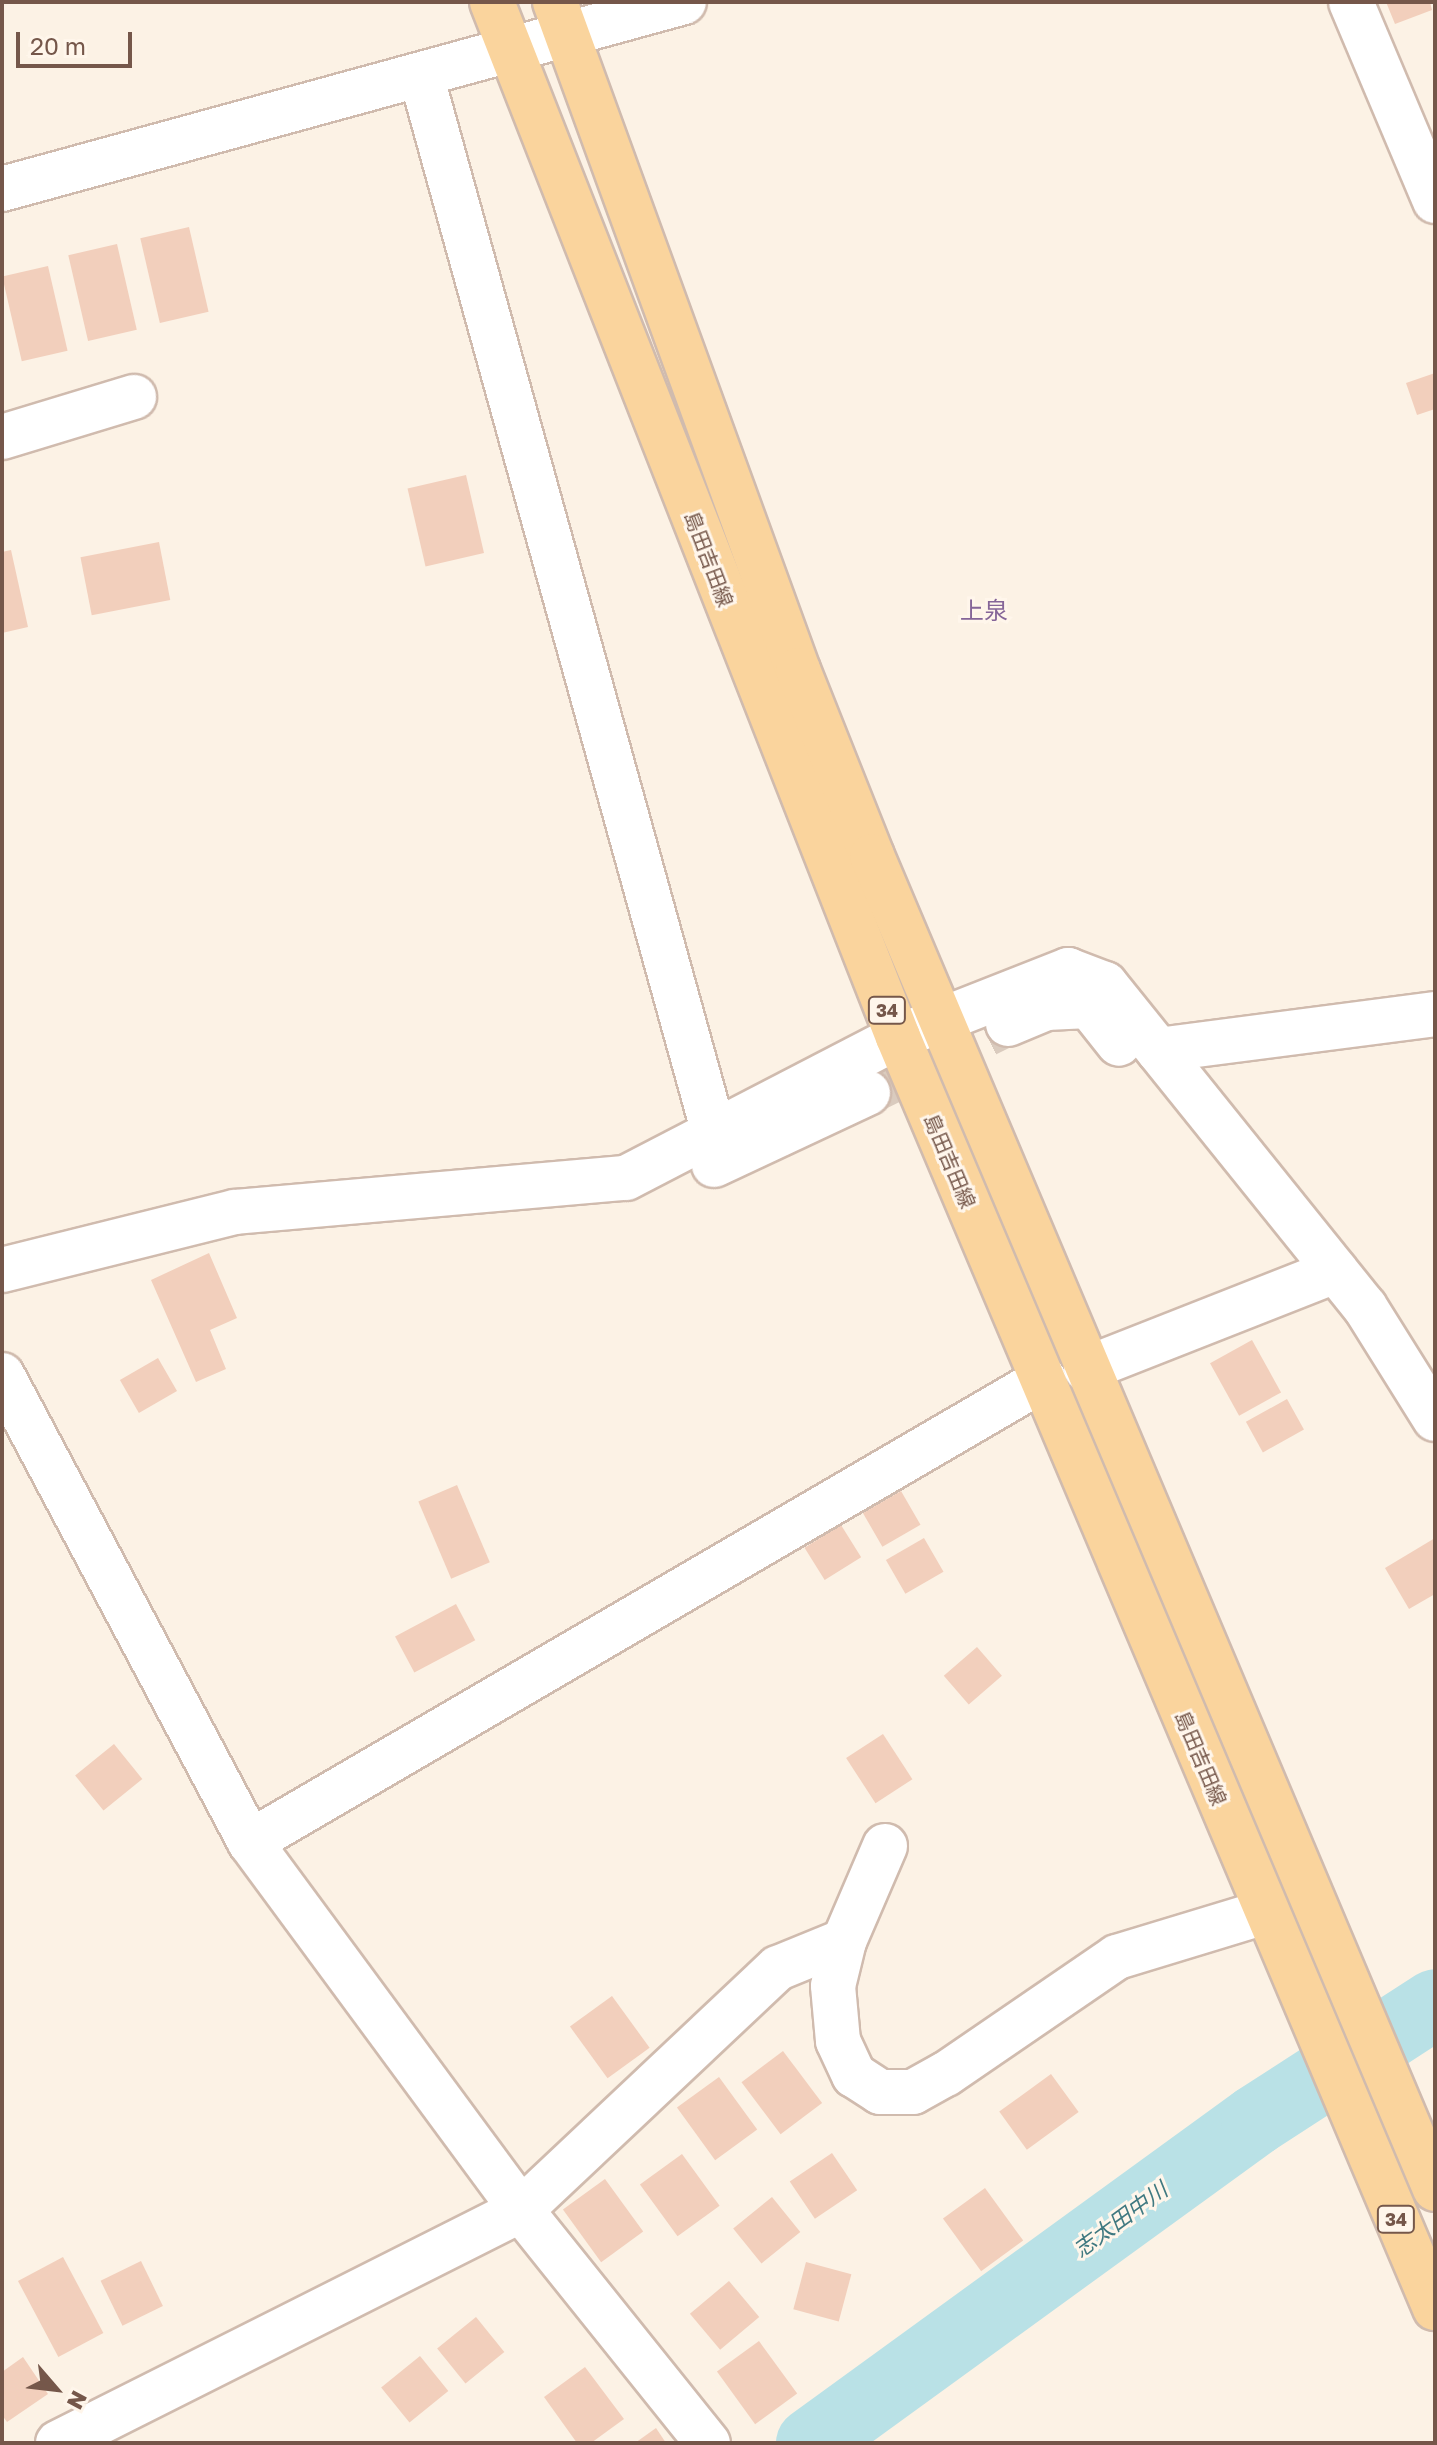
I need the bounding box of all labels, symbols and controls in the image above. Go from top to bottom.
scale bar [20,16,136,66]
text: 20 m [30,31,86,60]
street label: 島田吉田線 [680,508,738,610]
district label: 上泉 [960,596,1008,624]
road number: 34 [867,996,907,1024]
street label: 島田吉田線 [919,1110,981,1212]
street label: 島田吉田線 [1170,1707,1232,1809]
water label: 志太田中川 [1068,2176,1172,2262]
road number: 34 [1376,2205,1416,2233]
north arrow [16,2349,96,2429]
text: N [62,2387,93,2414]

